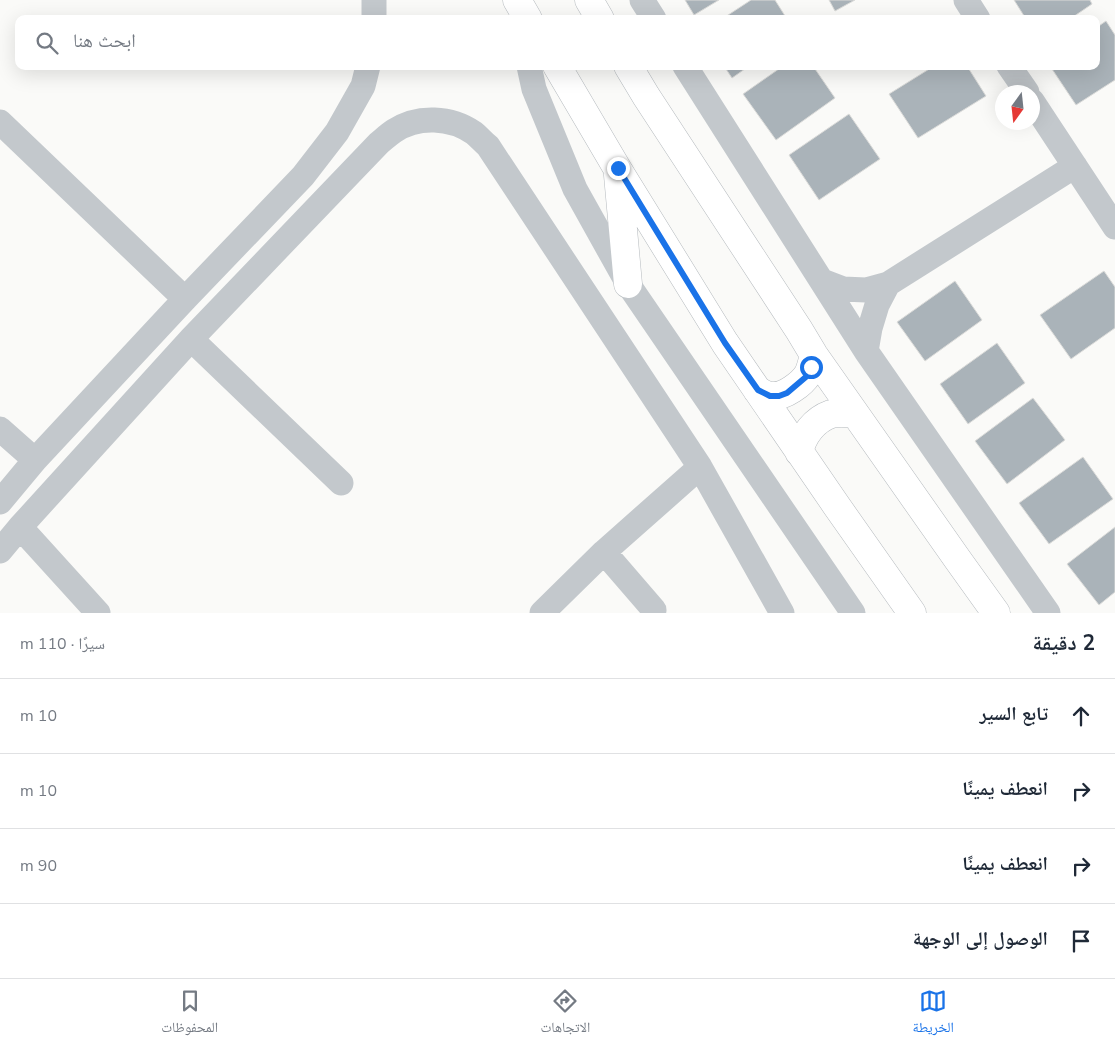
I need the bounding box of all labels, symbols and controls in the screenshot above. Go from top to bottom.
search box [15,15,1100,70]
text: ابحث هنا [73,28,136,54]
icon: search [33,29,61,57]
north arrow [995,85,1040,130]
route end [607,157,630,180]
route start [800,356,823,379]
text: 2 دقيقة [1033,629,1095,657]
text: سيرًا · 110 m [20,633,105,655]
text: تابع السير [979,701,1048,727]
icon: ahead [1067,702,1095,730]
text: 10 m [20,705,57,727]
text: انعطف يمينًا [962,776,1048,802]
icon: right [1067,777,1095,805]
text: 10 m [20,780,57,802]
text: انعطف يمينًا [962,851,1048,877]
icon: right [1067,852,1095,880]
text: 90 m [20,855,57,877]
text: الوصول إلى الوجهة [913,926,1048,952]
icon: arrive [1067,927,1095,955]
tab: المحفوظات [161,987,218,1041]
tab: الاتجاهات [541,987,590,1041]
tab: الخريطة [913,987,954,1041]

